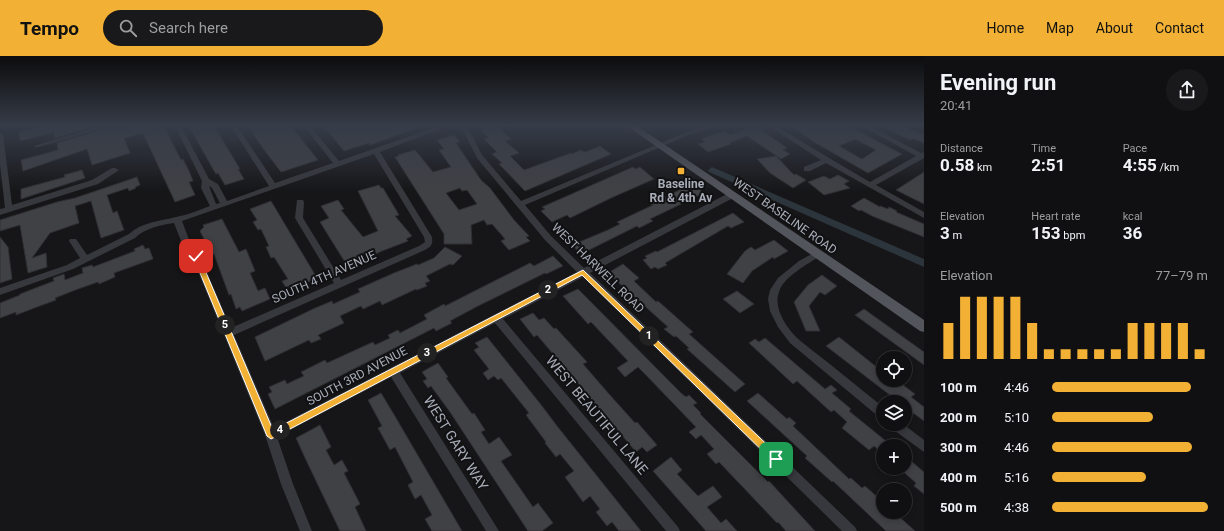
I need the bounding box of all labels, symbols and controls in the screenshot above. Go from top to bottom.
search box [103,10,383,46]
text: Tempo [20,17,79,40]
icon: search [117,17,139,39]
text: Search here [149,19,228,37]
text: Home [986,20,1024,36]
text: Map [1046,20,1074,36]
text: About [1096,20,1133,36]
text: Contact [1155,20,1204,36]
button: share [1166,69,1208,111]
text: Evening run [940,70,1056,95]
text: 20:41 [940,98,972,113]
text: Distance [940,142,983,155]
text: Time [1031,142,1056,155]
text: Pace [1123,142,1147,155]
text: 0.58 [940,155,974,175]
text: 2:51 [1031,155,1065,175]
text: 4:55 [1123,155,1157,175]
text: km [974,161,992,174]
text: /km [1157,161,1179,174]
marker: Baseline Rd & 4th Av [676,166,686,176]
street label: WEST BASELINE ROAD [731,175,840,257]
place label: Baseline Rd & 4th Av [650,177,712,205]
text: Elevation [940,210,985,223]
text: Heart rate [1031,210,1080,223]
text: kcal [1123,210,1143,223]
street label: WEST HARWELL ROAD [549,220,647,316]
text: 3 [940,223,950,243]
text: 153 [1031,223,1061,243]
text: 36 [1123,223,1142,243]
text: m [950,229,962,242]
text: bpm [1061,229,1085,242]
pin [179,239,213,273]
icon: check [185,245,207,267]
street label: SOUTH 4TH AVENUE [270,248,378,306]
text: Elevation [940,268,993,283]
text: 77–79 m [1156,268,1208,283]
pin: 2 [538,280,558,300]
text: 2 [545,283,551,296]
pin: 5 [215,315,235,335]
text: 5 [222,318,228,331]
pin: 1 [639,326,659,346]
text: 1 [646,329,652,342]
street label: SOUTH 3RD AVENUE [304,343,410,408]
pin: 3 [417,343,437,363]
text: 3 [424,346,430,359]
map controls [876,351,912,519]
button: locate [876,351,912,387]
street label: WEST BEAUTIFUL LANE [543,352,651,478]
text: 100 m [940,380,977,395]
text: 4:46 [1004,380,1029,395]
street label: WEST GARY WAY [421,393,492,494]
button: layers [876,395,912,431]
text: 200 m [940,410,977,425]
text: 5:10 [1004,410,1029,425]
pin: 4 [270,420,290,440]
text: 4 [277,423,283,436]
button: + [876,439,912,475]
text: 300 m [940,440,977,455]
text: 4:46 [1004,440,1029,455]
pin [759,442,793,476]
icon: arrive [765,448,787,470]
text: 400 m [940,470,977,485]
text: 5:16 [1004,470,1029,485]
button: − [876,483,912,519]
text: 500 m [940,500,977,515]
text: 4:38 [1004,500,1029,515]

